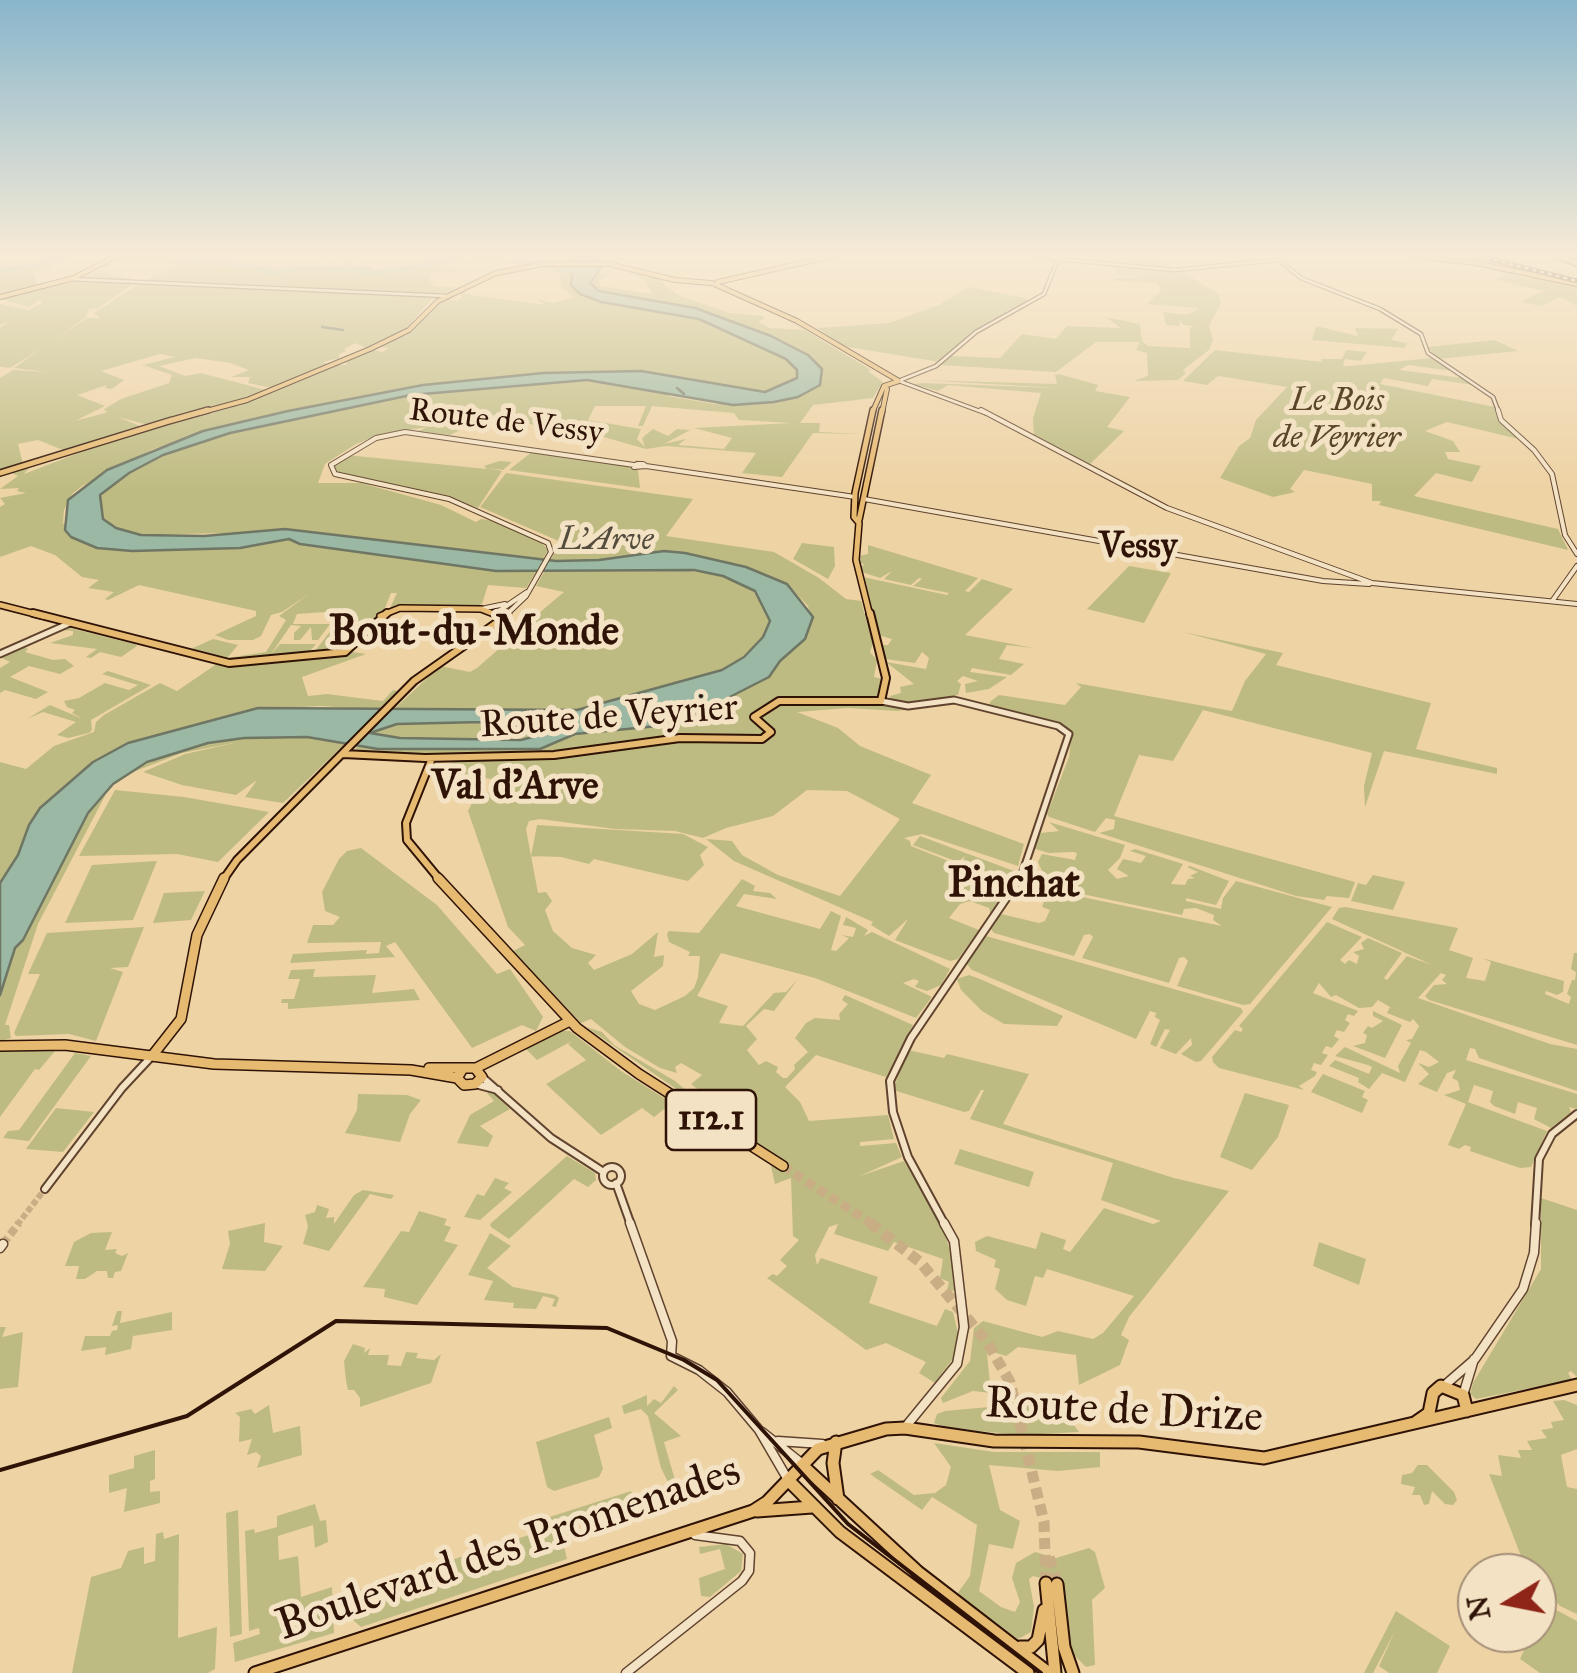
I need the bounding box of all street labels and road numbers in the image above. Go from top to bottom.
street label: Route de Vessy [407,392,605,454]
street label: Route de Veyrier [479,686,739,750]
road number: 112.1 [666,1090,756,1150]
street label: Route de Drize [984,1378,1264,1446]
street label: Boulevard des Promenades [270,1445,748,1655]

